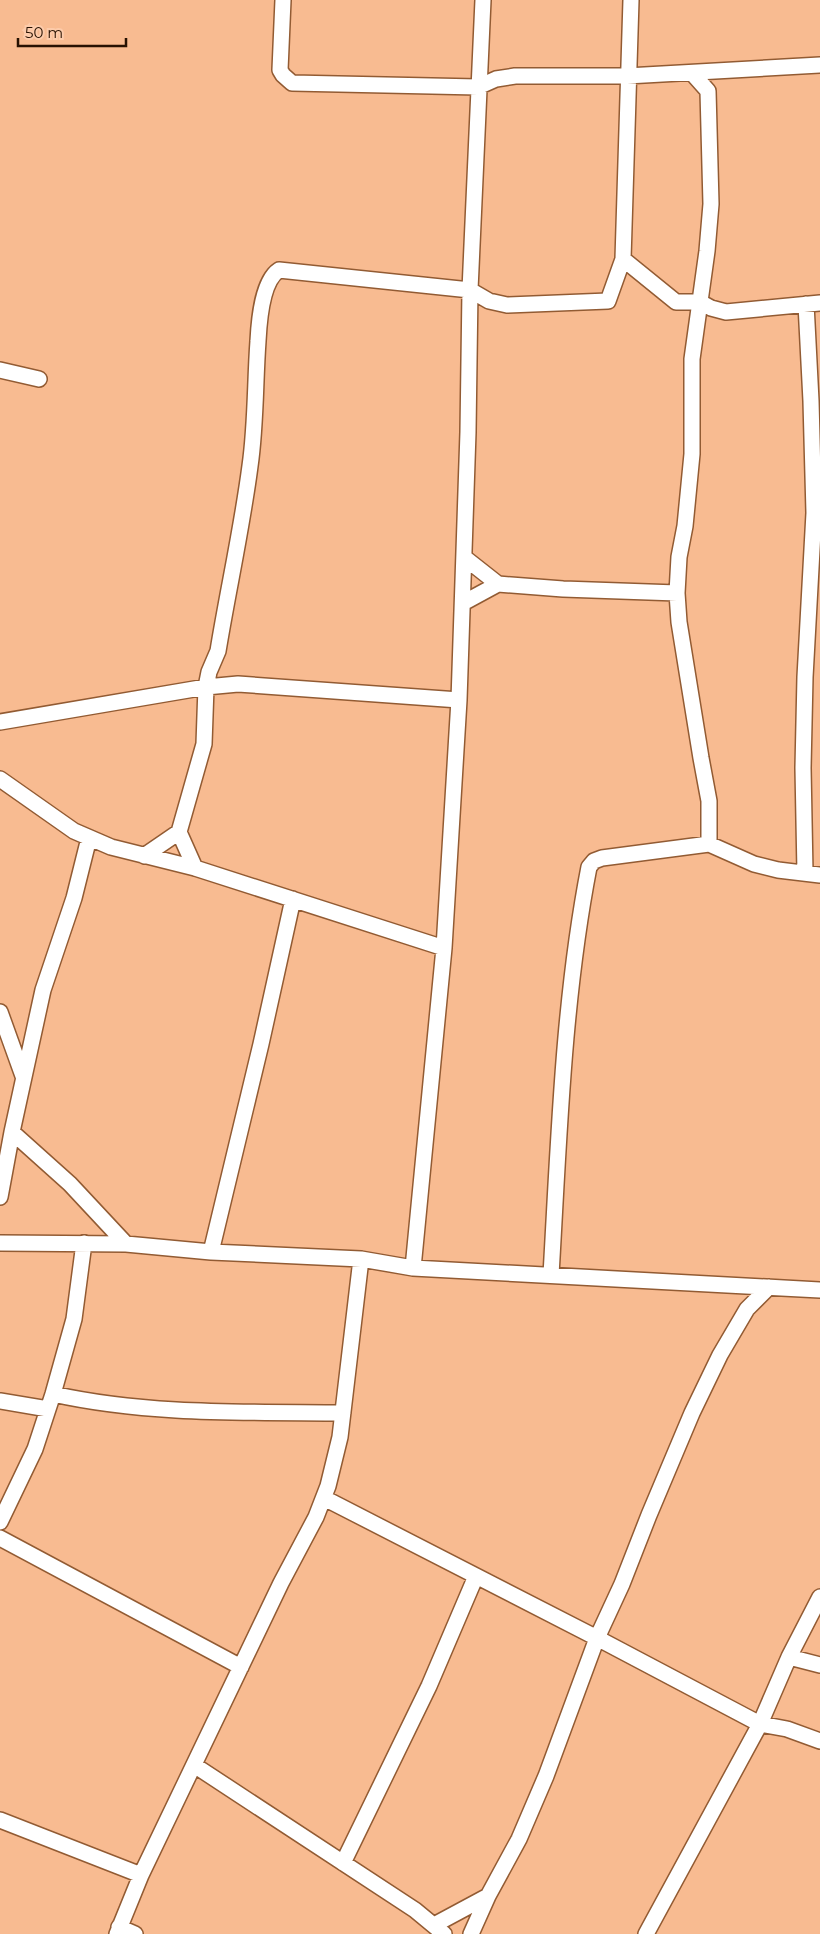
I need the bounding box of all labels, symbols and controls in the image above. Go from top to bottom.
scale bar [18,15,125,47]
text: 50 m [25,23,63,42]

